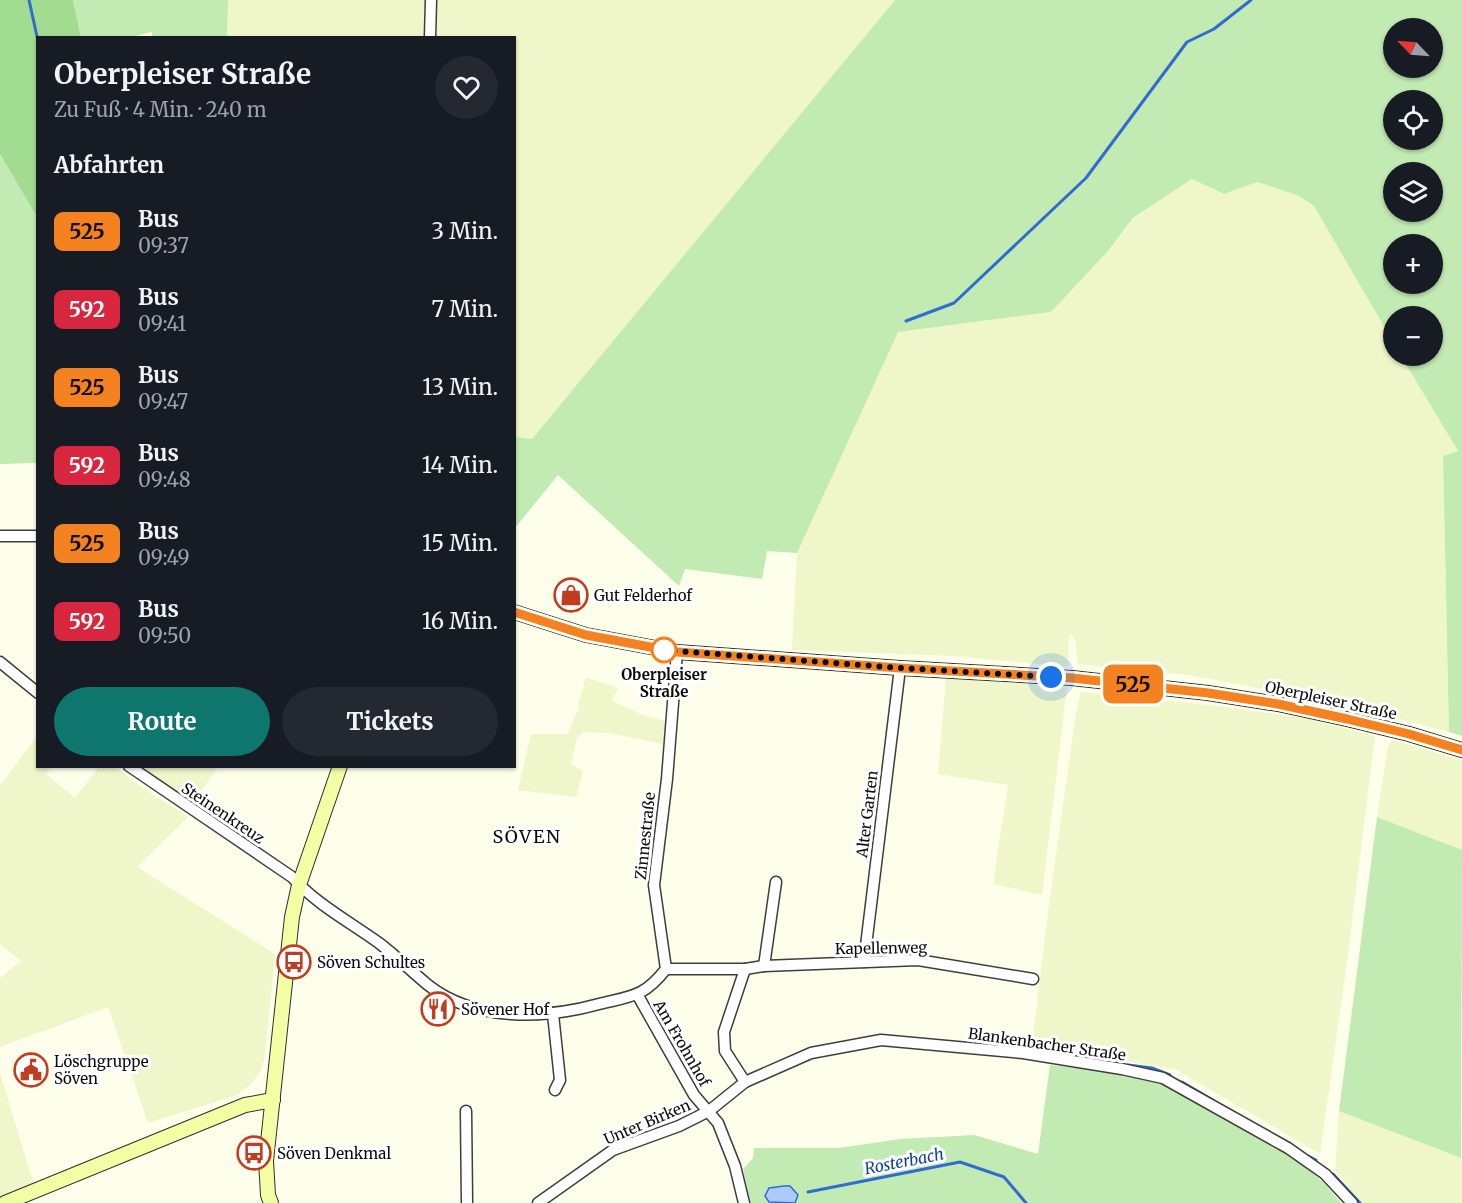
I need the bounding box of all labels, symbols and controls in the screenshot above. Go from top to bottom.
north arrow [1383,18,1443,78]
map controls [1383,18,1443,366]
text: Oberpleiser Straße [54,56,311,92]
button: heart [435,56,498,119]
button: locate [1383,90,1443,150]
text: Zu Fuß · 4 Min. · 240 m [54,97,267,122]
text: Abfahrten [54,151,164,179]
button: layers [1383,162,1443,222]
text: Bus [138,205,179,233]
text: 3 Min. [431,217,498,245]
text: 525 [69,218,105,245]
text: 09:37 [138,233,189,258]
button: + [1383,234,1443,294]
text: Bus [138,283,179,311]
text: 7 Min. [432,295,498,323]
text: 592 [69,296,105,323]
button: − [1383,306,1443,366]
text: 09:41 [138,311,186,336]
text: Bus [138,361,179,389]
text: 13 Min. [422,373,498,401]
text: 525 [69,374,105,401]
text: 09:47 [138,389,188,414]
text: Bus [138,439,179,467]
text: 14 Min. [422,451,498,479]
text: 592 [69,452,105,479]
text: 09:48 [138,467,191,492]
text: Bus [138,517,179,545]
text: 15 Min. [422,529,498,557]
text: 525 [69,530,105,557]
text: 09:49 [138,545,190,570]
shop icon: Gut Felderhof [553,577,589,613]
place label: Gut Felderhof [594,586,693,605]
text: Bus [138,595,179,623]
text: 16 Min. [422,607,498,635]
text: 592 [69,608,105,635]
text: 09:50 [138,623,191,648]
marker: Oberpleiser Straße [651,637,677,663]
your location [1036,662,1066,692]
line badge: 525 [1098,664,1168,704]
place label: Oberpleiser Straße [621,665,707,701]
text: 525 [1115,671,1151,698]
street label: Oberpleiser Straße [1264,677,1399,723]
button: Route [54,687,270,756]
button: Tickets [282,687,498,756]
street label: Alter Garten [852,769,882,860]
street label: Steinenkreuz [178,778,268,848]
street label: Zinnestraße [631,791,659,881]
district label: SÖVEN [493,825,561,848]
street label: Kapellenweg [835,938,927,958]
bus stop icon: Söven Schultes [276,944,312,980]
place label: Söven Schultes [317,953,425,972]
restaurant icon: Sövener Hof [420,991,456,1027]
street label: Am Frohnhof [649,996,715,1091]
place label: Sövener Hof [461,1000,550,1019]
street label: Blankenbacher Straße [967,1024,1127,1065]
public building icon: Löschgruppe Söven [13,1052,49,1088]
place label: Löschgruppe Söven [54,1052,149,1088]
street label: Unter Birken [601,1095,693,1149]
bus stop icon: Söven Denkmal [236,1135,272,1171]
place label: Söven Denkmal [277,1144,391,1163]
water label: Rosterbach [863,1144,945,1178]

